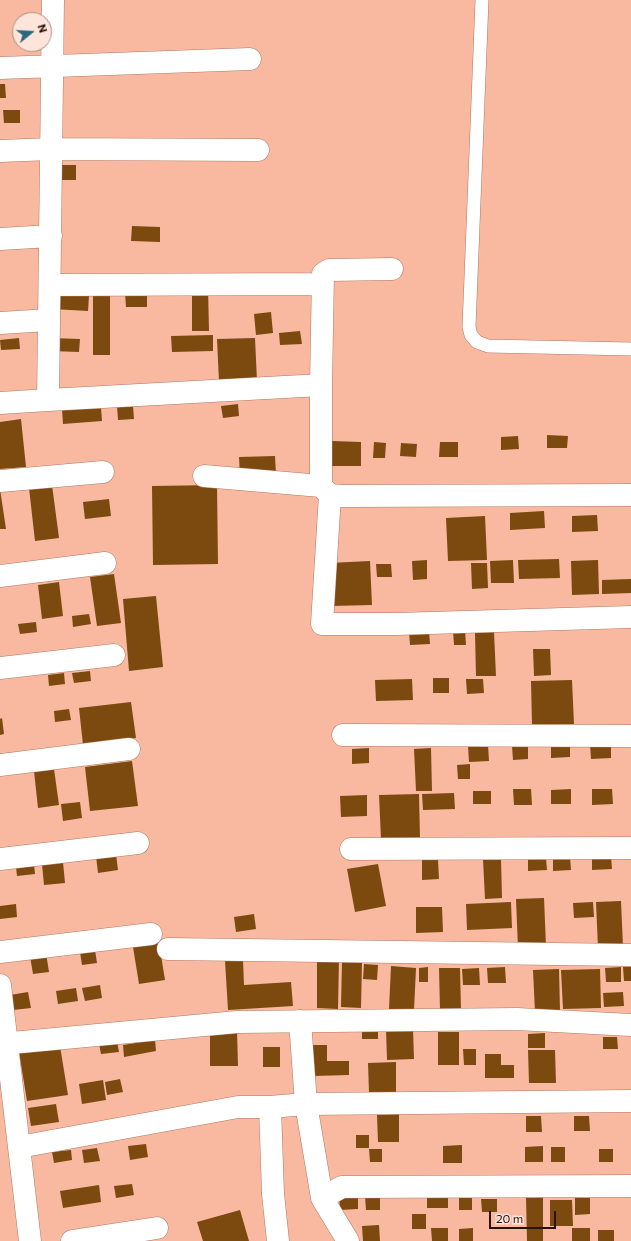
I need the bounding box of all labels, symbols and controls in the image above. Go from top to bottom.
north arrow [12,12,52,52]
text: N [35,22,50,34]
scale bar [491,1203,558,1229]
text: 20 m [496,1211,523,1225]

